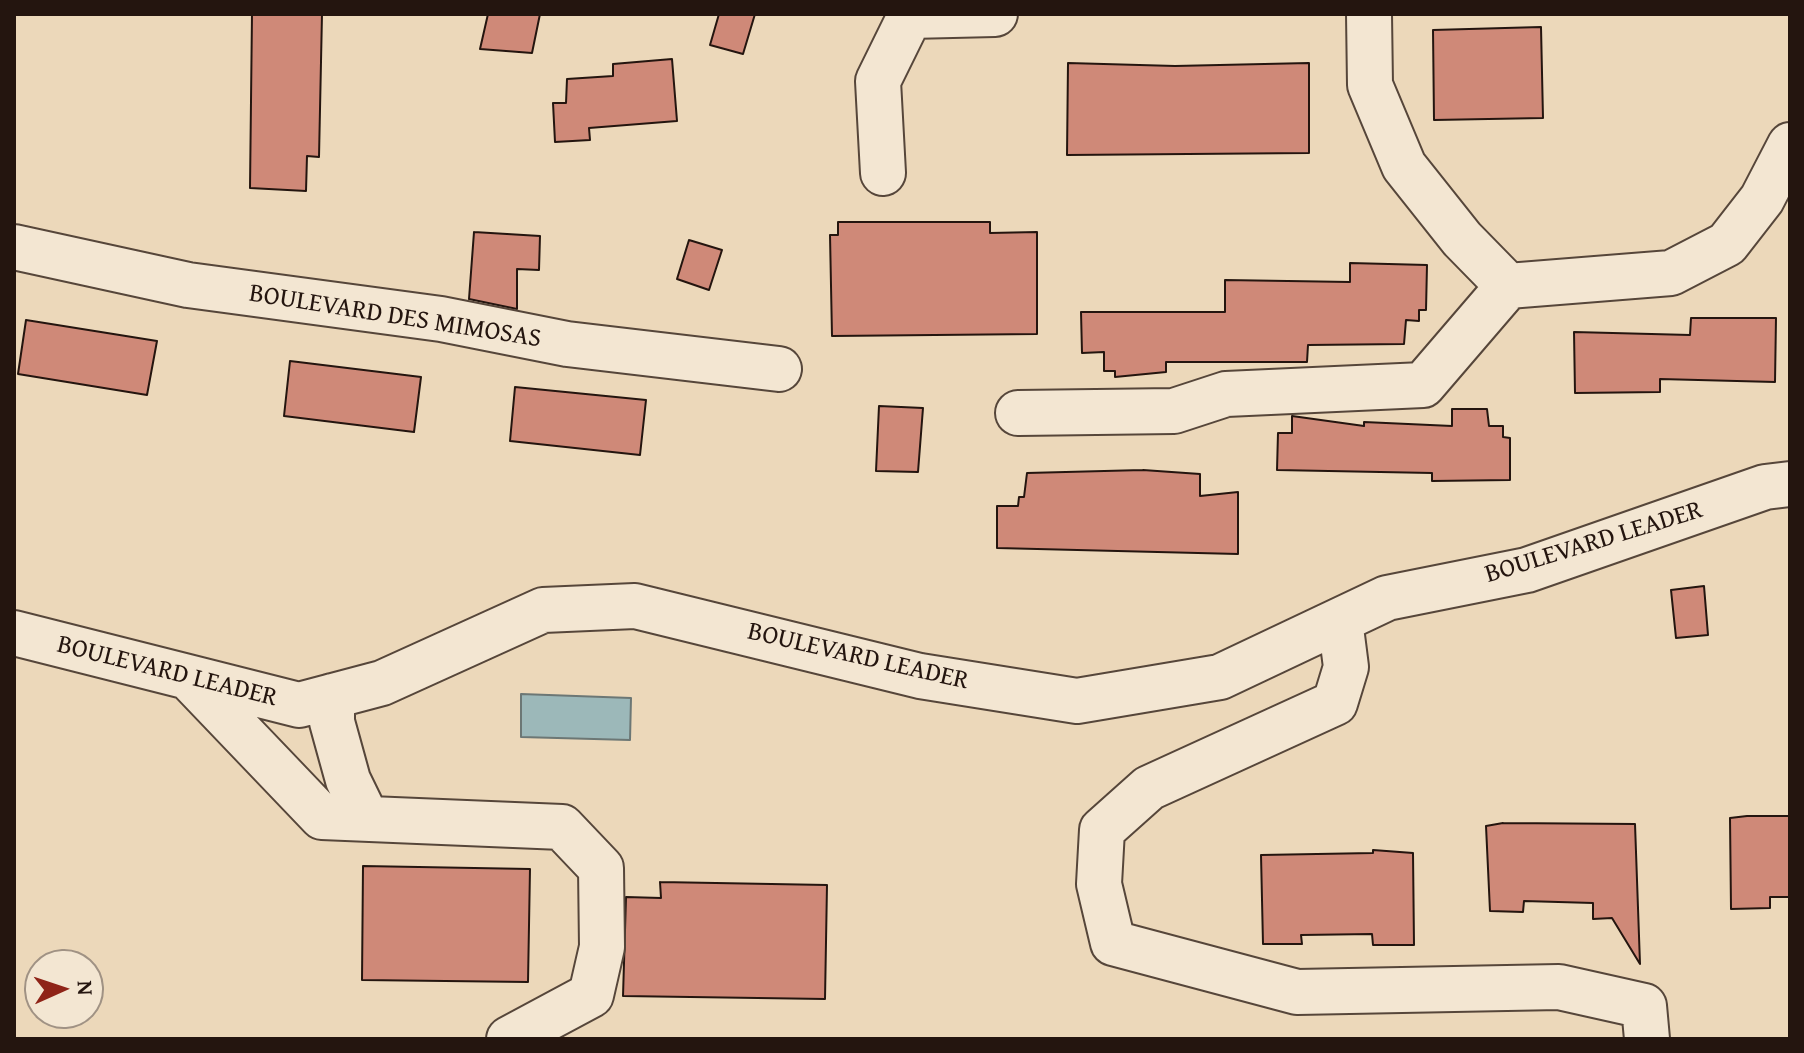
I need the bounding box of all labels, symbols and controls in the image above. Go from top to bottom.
street label: BOULEVARD DES MIMOSAS [247,279,543,355]
street label: BOULEVARD LEADER [1482,495,1706,591]
street label: BOULEVARD LEADER [745,616,971,698]
street label: BOULEVARD LEADER [54,630,280,714]
north arrow [24,949,104,1029]
text: N [70,980,102,996]

